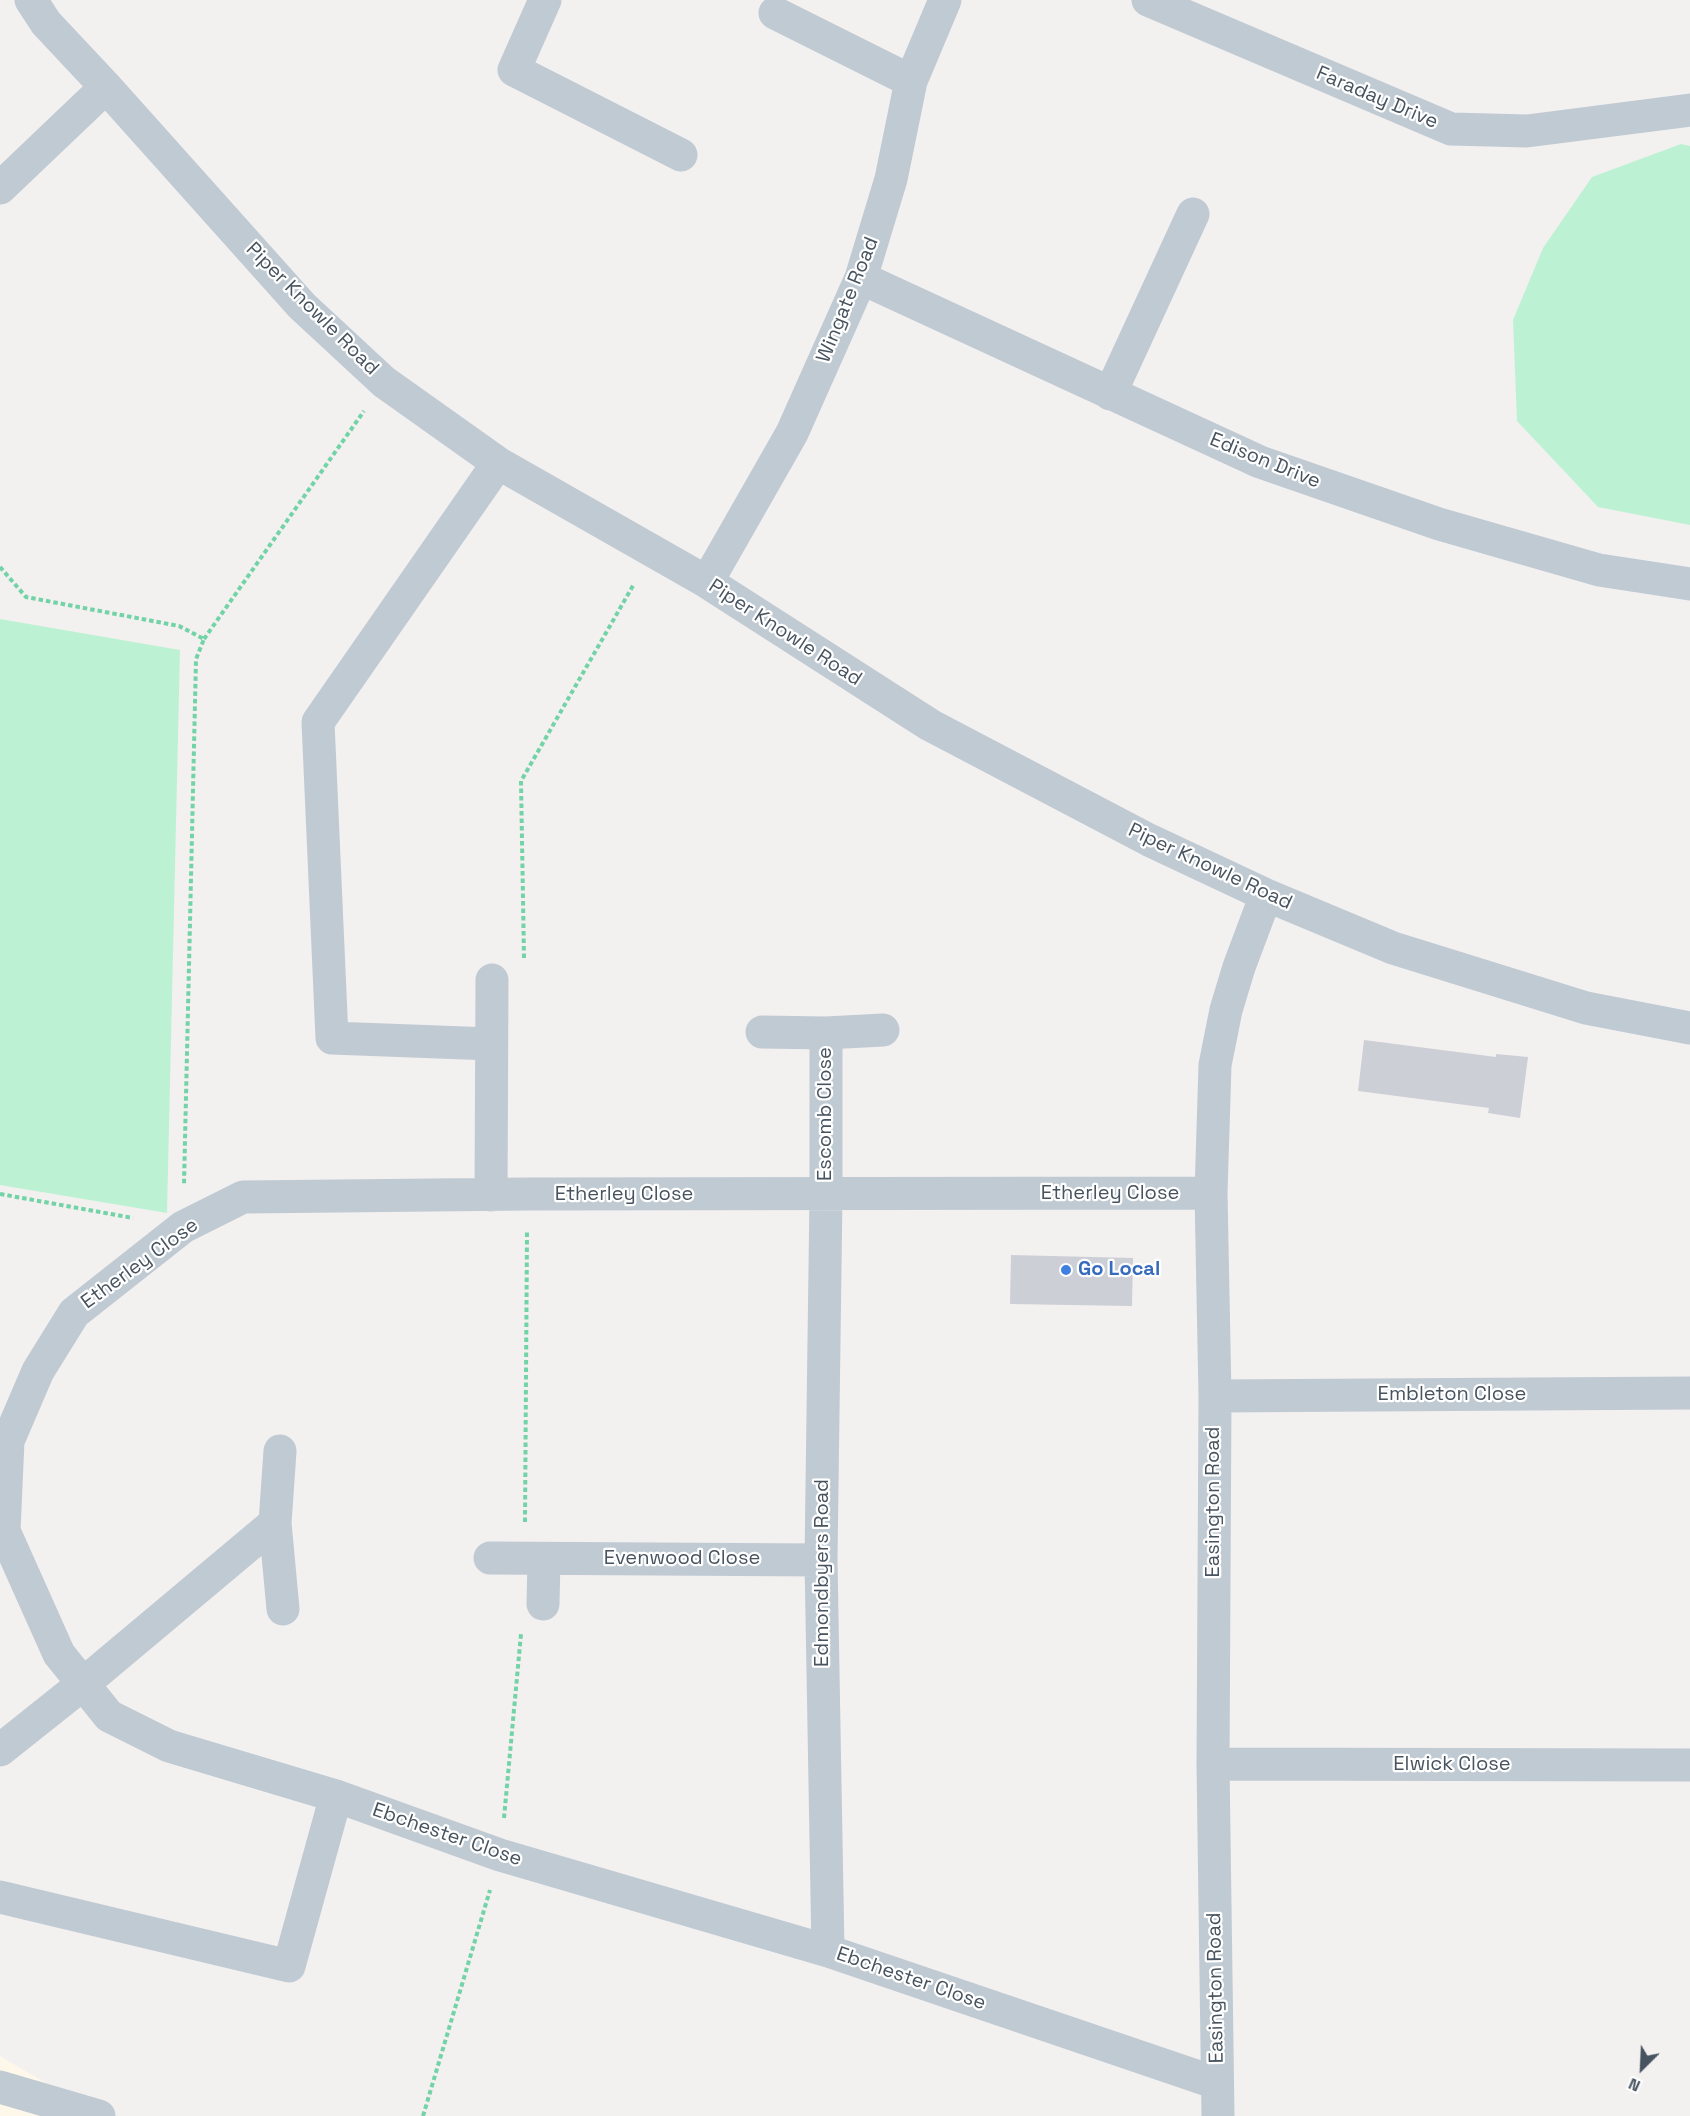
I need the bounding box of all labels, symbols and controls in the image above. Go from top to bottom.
street label: Faraday Drive [1312,62,1442,134]
street label: Wingate Road [812,234,884,366]
street label: Piper Knowle Road [241,238,383,380]
street label: Edison Drive [1206,428,1324,494]
street label: Piper Knowle Road [704,574,866,692]
street label: Piper Knowle Road [1124,819,1296,915]
street label: Escomb Close [814,1047,838,1181]
street label: Etherley Close [1041,1182,1179,1206]
street label: Etherley Close [555,1183,693,1207]
street label: Etherley Close [77,1214,203,1314]
place label: Go Local [1078,1258,1160,1282]
marker: Go Local [1059,1263,1073,1277]
street label: Embleton Close [1378,1383,1526,1407]
street label: Easington Road [1202,1427,1226,1577]
street label: Edmondbyers Road [811,1479,835,1667]
street label: Evenwood Close [604,1547,760,1571]
street label: Elwick Close [1393,1753,1511,1777]
street label: Ebchester Close [369,1798,525,1872]
street label: Easington Road [1203,1912,1229,2064]
street label: Ebchester Close [833,1942,989,2016]
north arrow [1612,2038,1672,2098]
text: N [1625,2073,1644,2097]

